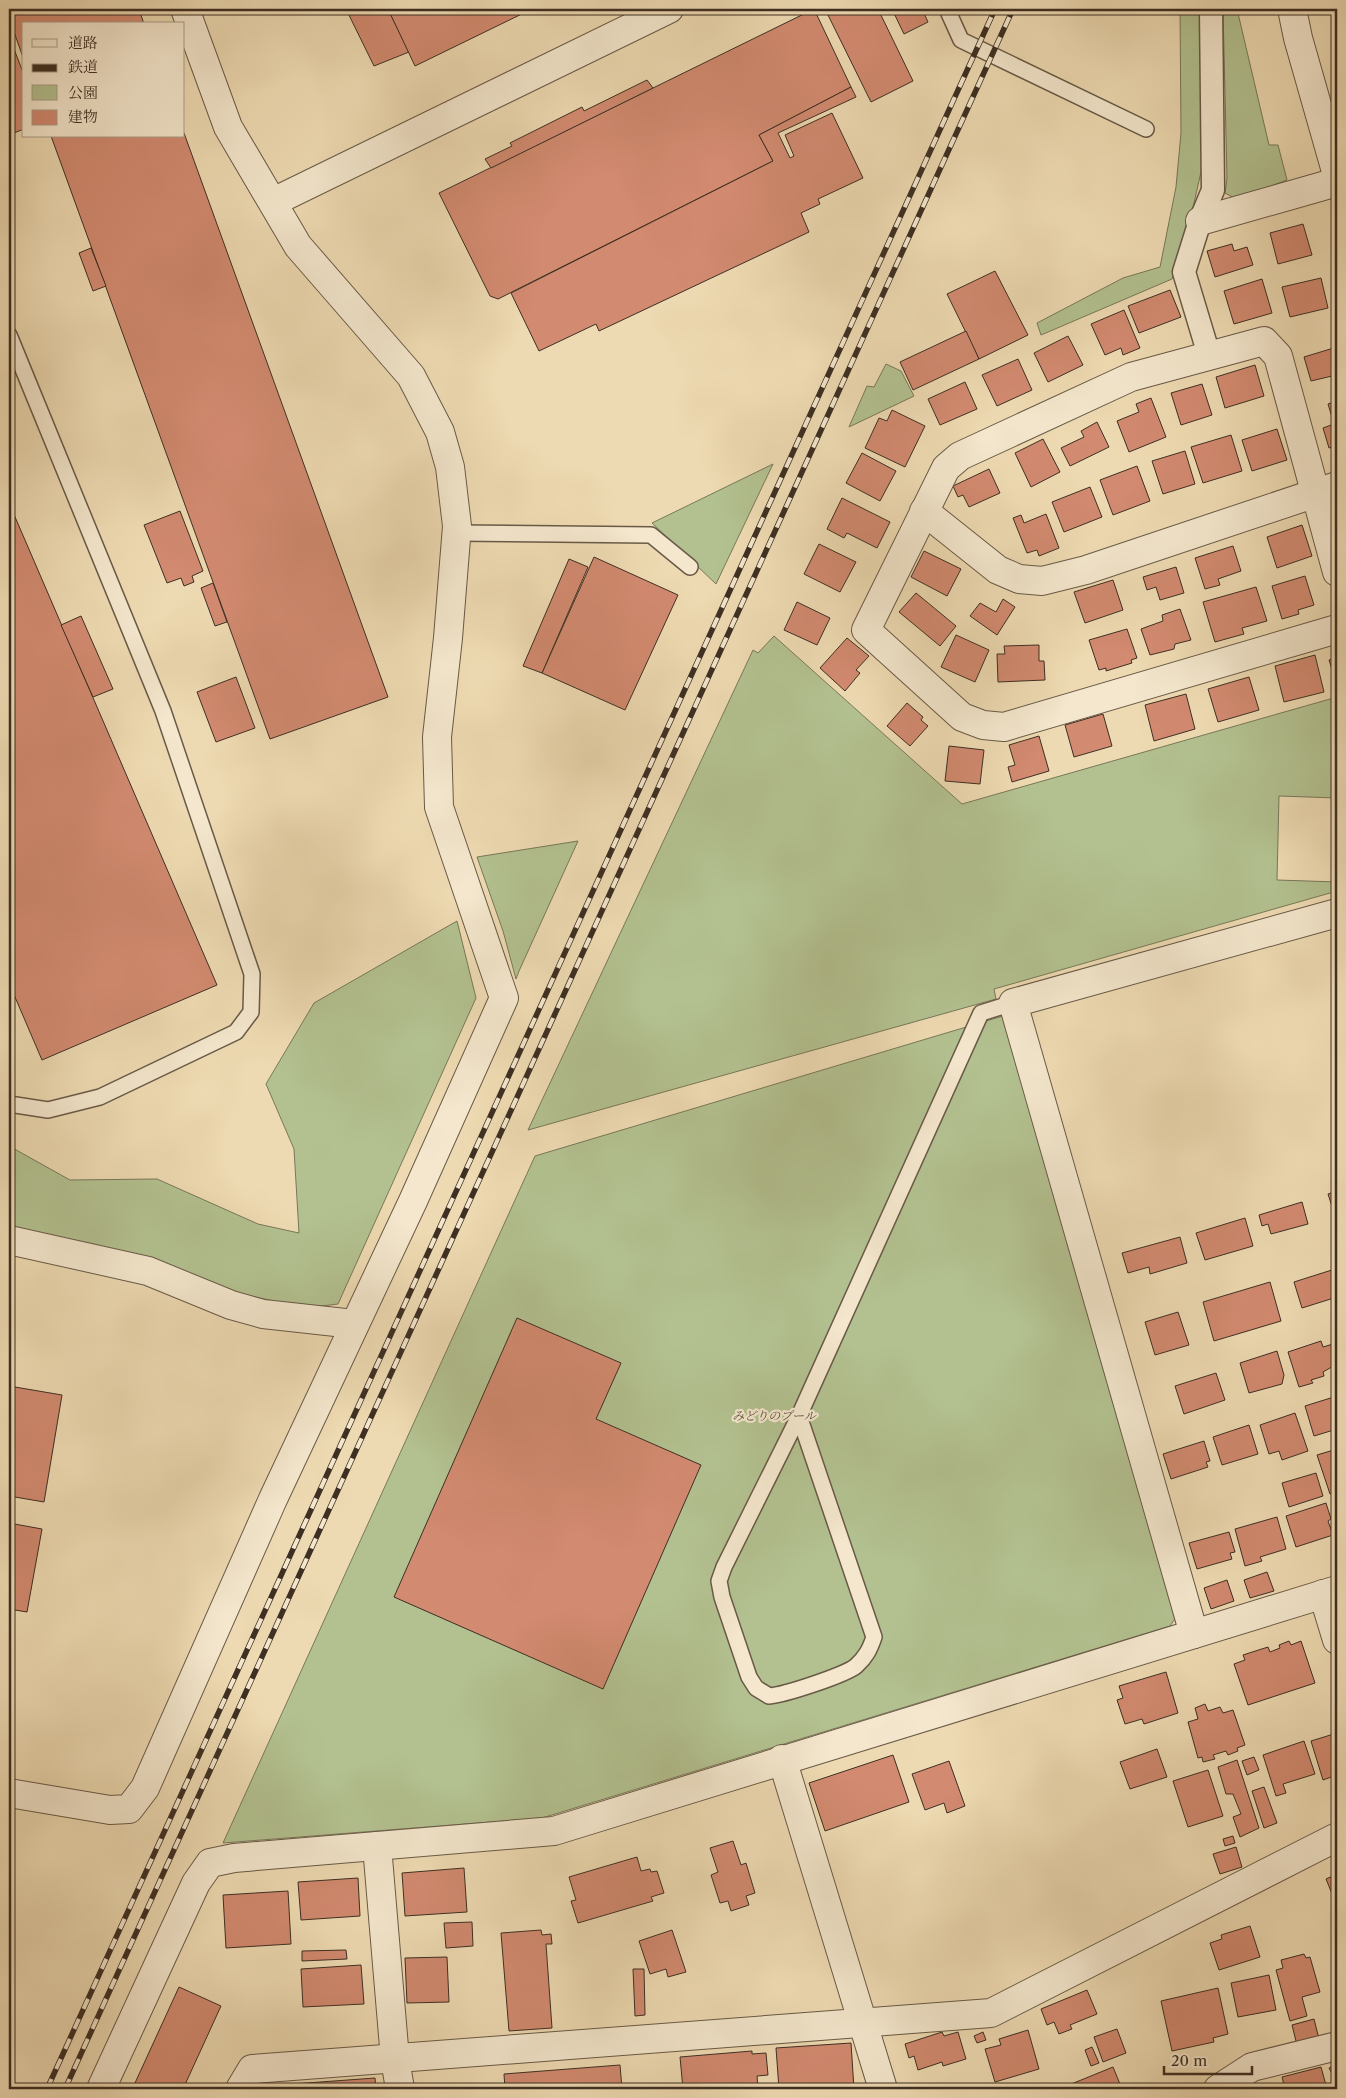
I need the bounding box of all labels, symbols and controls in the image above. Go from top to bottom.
legend [22,22,185,138]
text: 道路 [68,33,98,52]
text: 鉄道 [68,57,98,76]
text: 公園 [68,83,98,102]
text: 建物 [68,107,98,126]
park label: みどりのプール [732,1408,817,1423]
scale bar [1164,2043,1251,2075]
text: 20 m [1171,2051,1207,2070]

